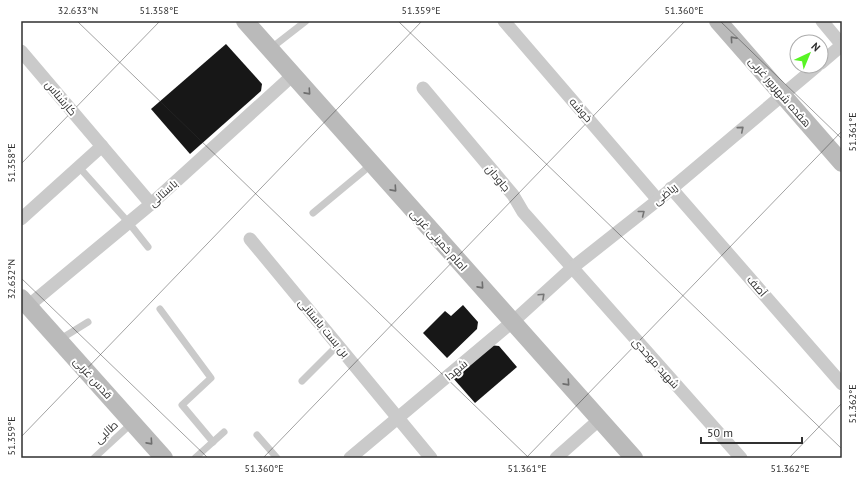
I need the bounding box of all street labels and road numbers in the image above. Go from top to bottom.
street label: هفده شهریور غربی [746,54,814,130]
street label: کارشناس [42,77,80,119]
street label: خوشه [567,95,595,125]
street label: جاودان [483,162,513,194]
street label: باستانی [146,176,181,210]
street label: ریاضی [650,180,680,208]
street label: امام خمینی غربی [407,206,470,274]
street label: آصف [744,273,770,300]
street label: بن بست باستانی [295,296,353,360]
street label: شهید موحدی [629,335,683,391]
street label: قدس غربی [71,354,115,402]
street label: شهدا [442,357,470,383]
street label: طالبی [91,418,121,446]

